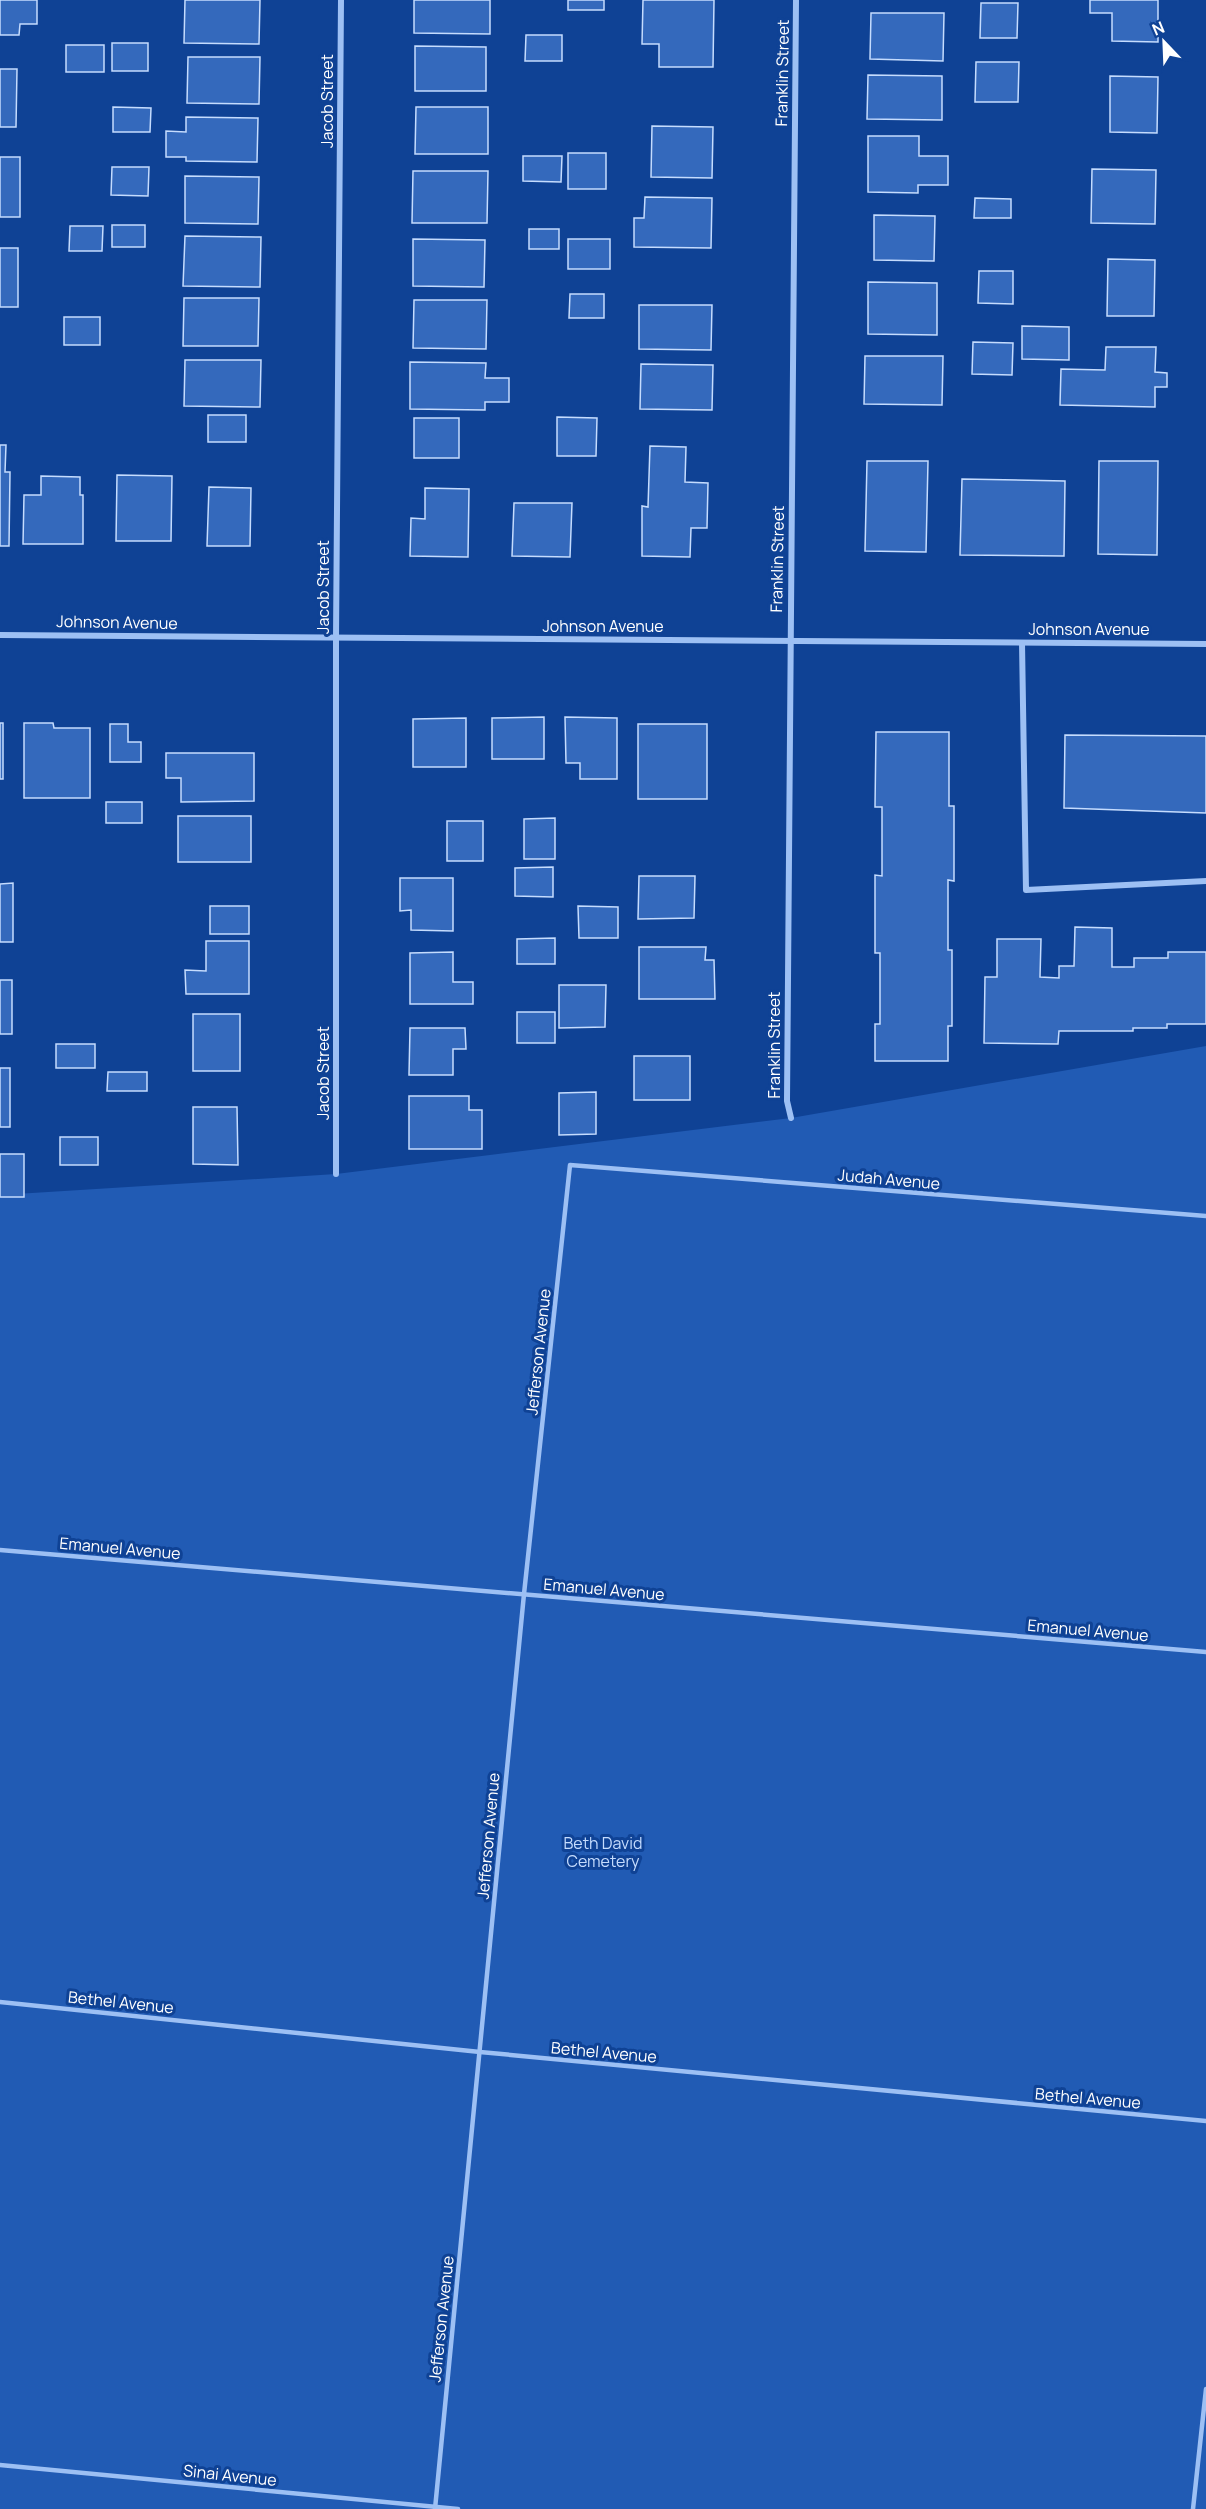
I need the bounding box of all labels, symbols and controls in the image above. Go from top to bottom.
north arrow [1134,12,1194,72]
text: N [1149,16,1168,41]
street label: Franklin Street [770,19,794,127]
street label: Jacob Street [316,54,338,148]
street label: Franklin Street [765,505,789,613]
street label: Jacob Street [312,540,334,634]
street label: Johnson Avenue [56,610,178,634]
street label: Johnson Avenue [542,615,664,637]
street label: Johnson Avenue [1028,618,1150,640]
street label: Franklin Street [763,992,785,1099]
street label: Jacob Street [312,1026,334,1120]
street label: Judah Avenue [837,1164,941,1194]
street label: Jefferson Avenue [520,1288,556,1416]
street label: Emanuel Avenue [58,1532,182,1564]
street label: Emanuel Avenue [542,1573,666,1605]
street label: Emanuel Avenue [1026,1614,1150,1646]
street label: Jefferson Avenue [471,1772,505,1900]
park label: Beth David Cemetery [564,1832,642,1872]
street label: Bethel Avenue [67,1986,175,2018]
street label: Bethel Avenue [550,2036,658,2068]
street label: Bethel Avenue [1034,2082,1142,2114]
street label: Jefferson Avenue [423,2255,459,2383]
street label: Sinai Avenue [182,2459,278,2491]

